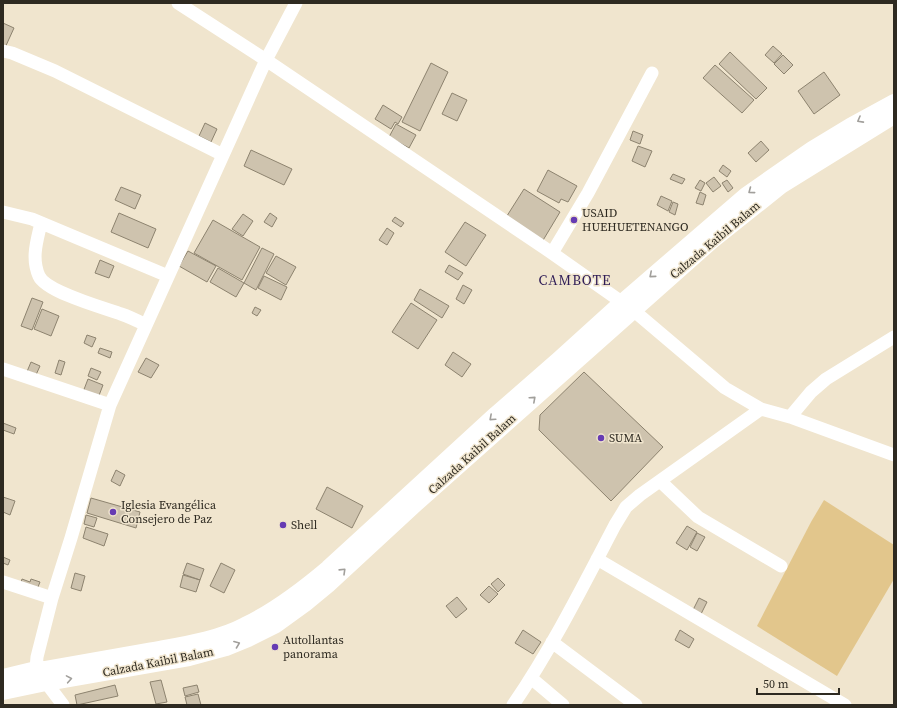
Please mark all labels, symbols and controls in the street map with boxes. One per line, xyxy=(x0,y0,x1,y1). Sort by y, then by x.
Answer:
one-way arrow xyxy=(857,116,864,123)
one-way arrow xyxy=(748,187,755,194)
street label: Calzada Kaibil Balam xyxy=(667,197,764,282)
place label: USAID HUEHUETENANGO xyxy=(582,205,688,235)
marker: USAID HUEHUETENANGO xyxy=(569,215,579,225)
district label: CAMBOTE xyxy=(539,270,611,290)
one-way arrow xyxy=(649,271,657,278)
one-way arrow xyxy=(528,397,536,404)
street label: Calzada Kaibil Balam xyxy=(425,410,519,498)
one-way arrow xyxy=(489,413,497,420)
place label: SUMA xyxy=(609,430,642,446)
marker: SUMA xyxy=(596,433,606,443)
place label: Iglesia Evangélica Consejero de Paz xyxy=(121,497,217,527)
marker: Iglesia Evangélica Consejero de Paz xyxy=(108,507,118,517)
place label: Shell xyxy=(291,517,318,533)
marker: Shell xyxy=(278,520,288,530)
one-way arrow xyxy=(338,568,346,576)
place label: Autollantas panorama xyxy=(283,632,344,662)
one-way arrow xyxy=(233,640,240,648)
marker: Autollantas panorama xyxy=(270,642,280,652)
street label: Calzada Kaibil Balam xyxy=(101,643,215,681)
scale bar xyxy=(757,670,839,696)
one-way arrow xyxy=(66,675,72,684)
text: 50 m xyxy=(763,676,789,692)

